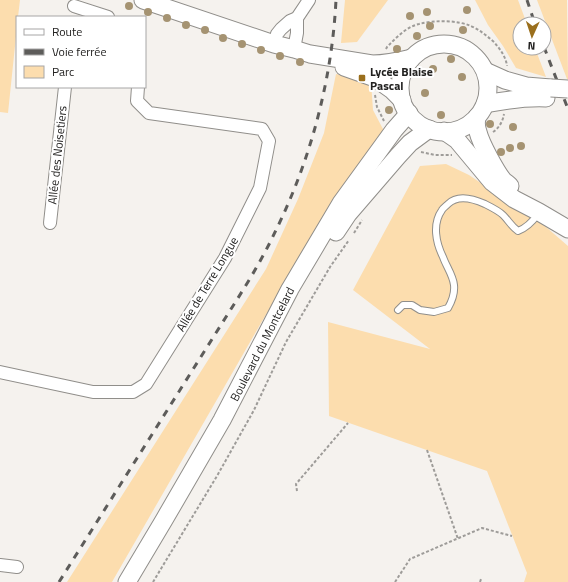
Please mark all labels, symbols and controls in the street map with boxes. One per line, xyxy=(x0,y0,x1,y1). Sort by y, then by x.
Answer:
legend xyxy=(16,16,146,88)
north arrow xyxy=(512,16,552,56)
text: Route xyxy=(52,22,82,41)
text: N xyxy=(527,38,536,54)
text: Voie ferrée xyxy=(52,42,107,61)
text: Parc xyxy=(52,62,74,81)
place label: Lycée Blaise Pascal xyxy=(370,62,433,95)
marker: Lycée Blaise Pascal xyxy=(357,73,367,83)
street label: Allée des Noisetiers xyxy=(42,104,72,205)
street label: Allée de Terre Longue xyxy=(171,233,243,335)
street label: Boulevard du Montcelard xyxy=(225,283,299,405)

